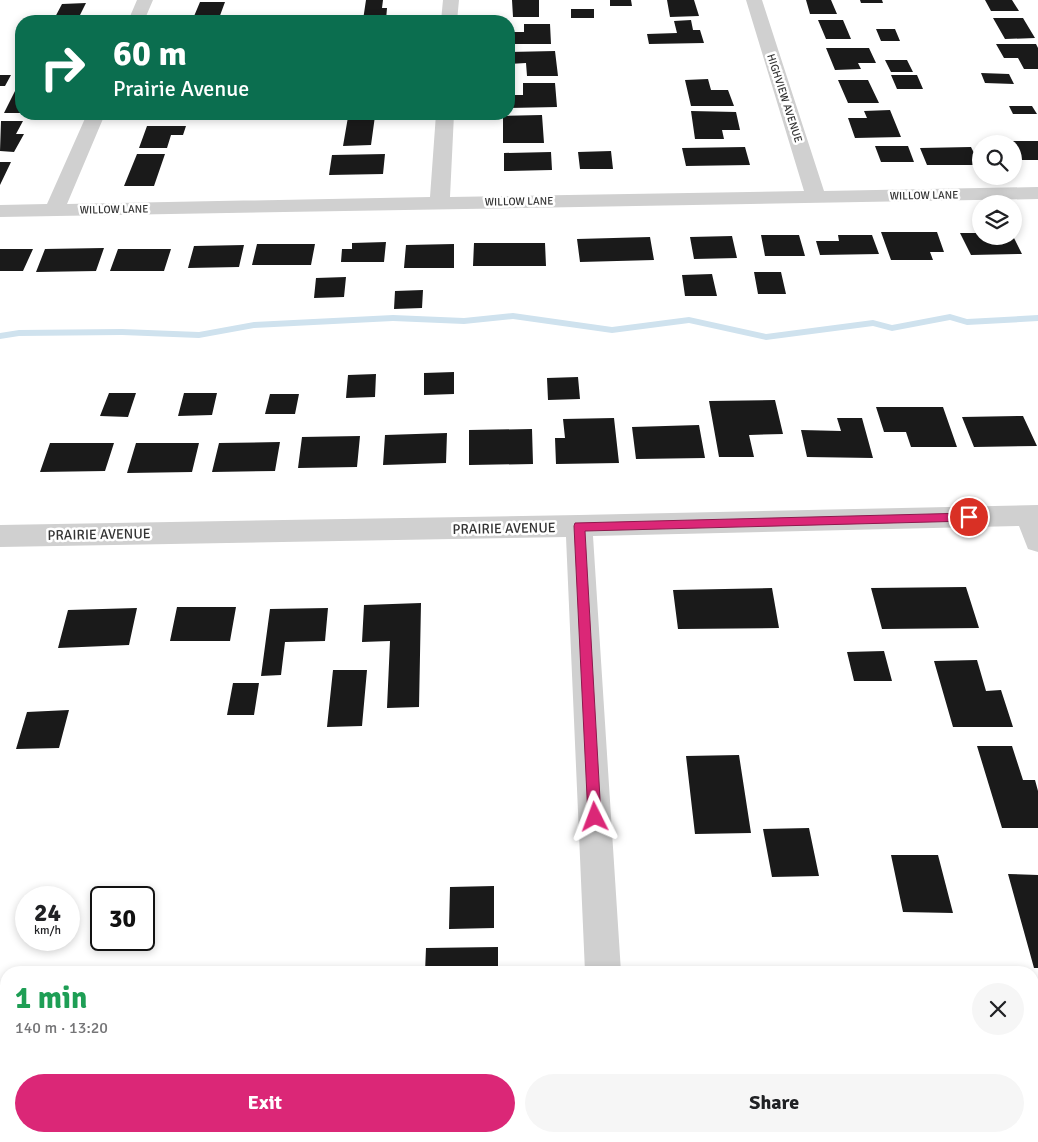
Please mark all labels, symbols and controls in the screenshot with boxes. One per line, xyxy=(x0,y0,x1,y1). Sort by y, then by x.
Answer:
text: 60 m xyxy=(113,32,187,75)
icon: right xyxy=(30,35,95,100)
street label: HIGHVIEW AVENUE xyxy=(764,52,805,144)
text: Prairie Avenue xyxy=(113,75,249,102)
map controls xyxy=(972,135,1022,245)
button: search xyxy=(972,135,1022,185)
street label: WILLOW LANE xyxy=(890,188,958,203)
street label: WILLOW LANE xyxy=(485,194,553,209)
button: layers xyxy=(972,195,1022,245)
street label: WILLOW LANE xyxy=(80,202,148,217)
pin xyxy=(948,496,990,538)
icon: arrive xyxy=(955,503,983,531)
street label: PRAIRIE AVENUE xyxy=(452,519,556,538)
street label: PRAIRIE AVENUE xyxy=(47,525,151,544)
position arrow xyxy=(568,790,620,842)
speed limit sign: 30 xyxy=(90,886,155,951)
text: 24 xyxy=(34,897,61,928)
text: km/h xyxy=(34,923,61,938)
text: 1 min xyxy=(15,980,87,1017)
button: close xyxy=(972,983,1024,1035)
text: 140 m · 13:20 xyxy=(15,1018,108,1038)
button: Exit xyxy=(15,1074,515,1132)
button: Share xyxy=(525,1074,1024,1132)

